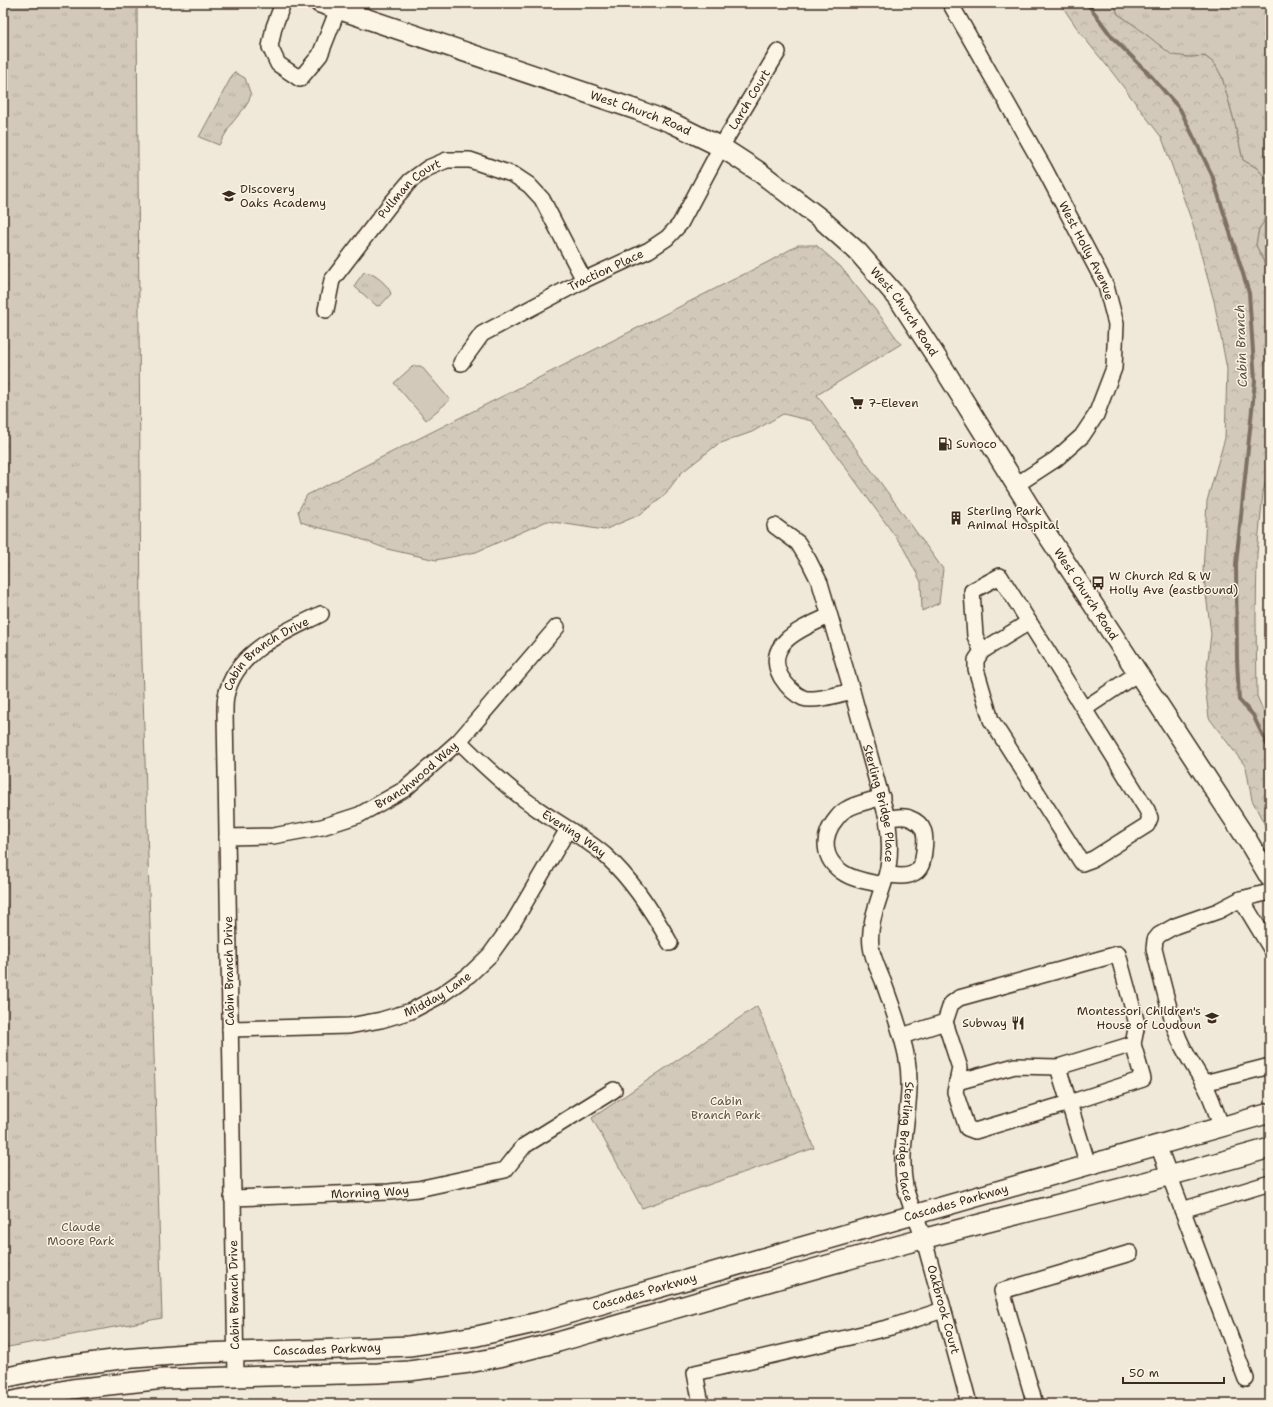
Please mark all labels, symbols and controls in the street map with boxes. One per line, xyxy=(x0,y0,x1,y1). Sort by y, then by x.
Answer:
street label: Larch Court xyxy=(725,66,774,133)
street label: West Church Road xyxy=(588,87,694,139)
street label: Pullman Court xyxy=(374,156,443,222)
place label: Discovery Oaks Academy xyxy=(240,181,326,211)
school or university icon: Discovery Oaks Academy xyxy=(221,188,237,204)
street label: West Holly Avenue xyxy=(1055,198,1117,302)
street label: Traction Place xyxy=(565,246,646,295)
street label: West Church Road xyxy=(867,264,942,360)
water label: Cabin Branch xyxy=(1231,304,1251,388)
supermarket icon: 7-Eleven xyxy=(849,395,865,411)
place label: 7-Eleven xyxy=(868,395,919,411)
fuel station icon: Sunoco xyxy=(937,436,953,452)
place label: Sunoco xyxy=(956,436,997,452)
place label: Sterling Park Animal Hospital xyxy=(967,503,1059,533)
building icon: Sterling Park Animal Hospital xyxy=(948,510,964,526)
street label: West Church Road xyxy=(1050,545,1122,643)
place label: W Church Rd & W Holly Ave (eastbound) xyxy=(1109,568,1238,598)
bus stop icon: W Church Rd & W Holly Ave (eastbound) xyxy=(1090,575,1106,591)
street label: Cabin Branch Drive xyxy=(220,613,312,693)
street label: Branchwood Way xyxy=(372,738,461,812)
street label: Sterling Bridge Place xyxy=(859,743,898,864)
street label: Evening Way xyxy=(539,806,610,861)
street label: Cabin Branch Drive xyxy=(220,916,238,1026)
street label: Midday Lane xyxy=(402,968,474,1021)
place label: Montessori Children's House of Loudoun xyxy=(1077,1003,1201,1033)
school or university icon: Montessori Children's House of Loudoun xyxy=(1204,1010,1220,1026)
place label: Subway xyxy=(962,1015,1007,1031)
restaurant icon: Subway xyxy=(1010,1015,1026,1031)
street label: Sterling Bridge Place xyxy=(895,1081,917,1204)
park label: Cabin Branch Park xyxy=(691,1093,761,1123)
street label: Cascades Parkway xyxy=(902,1180,1010,1225)
street label: Morning Way xyxy=(330,1182,410,1202)
park label: Claude Moore Park xyxy=(47,1219,115,1249)
street label: Cabin Branch Drive xyxy=(225,1240,243,1350)
street label: Oakbrook Court xyxy=(923,1263,963,1356)
street label: Cascades Parkway xyxy=(590,1269,699,1314)
street label: Cascades Parkway xyxy=(273,1339,381,1359)
scale bar xyxy=(1123,1359,1224,1385)
text: 50 m xyxy=(1129,1365,1159,1381)

